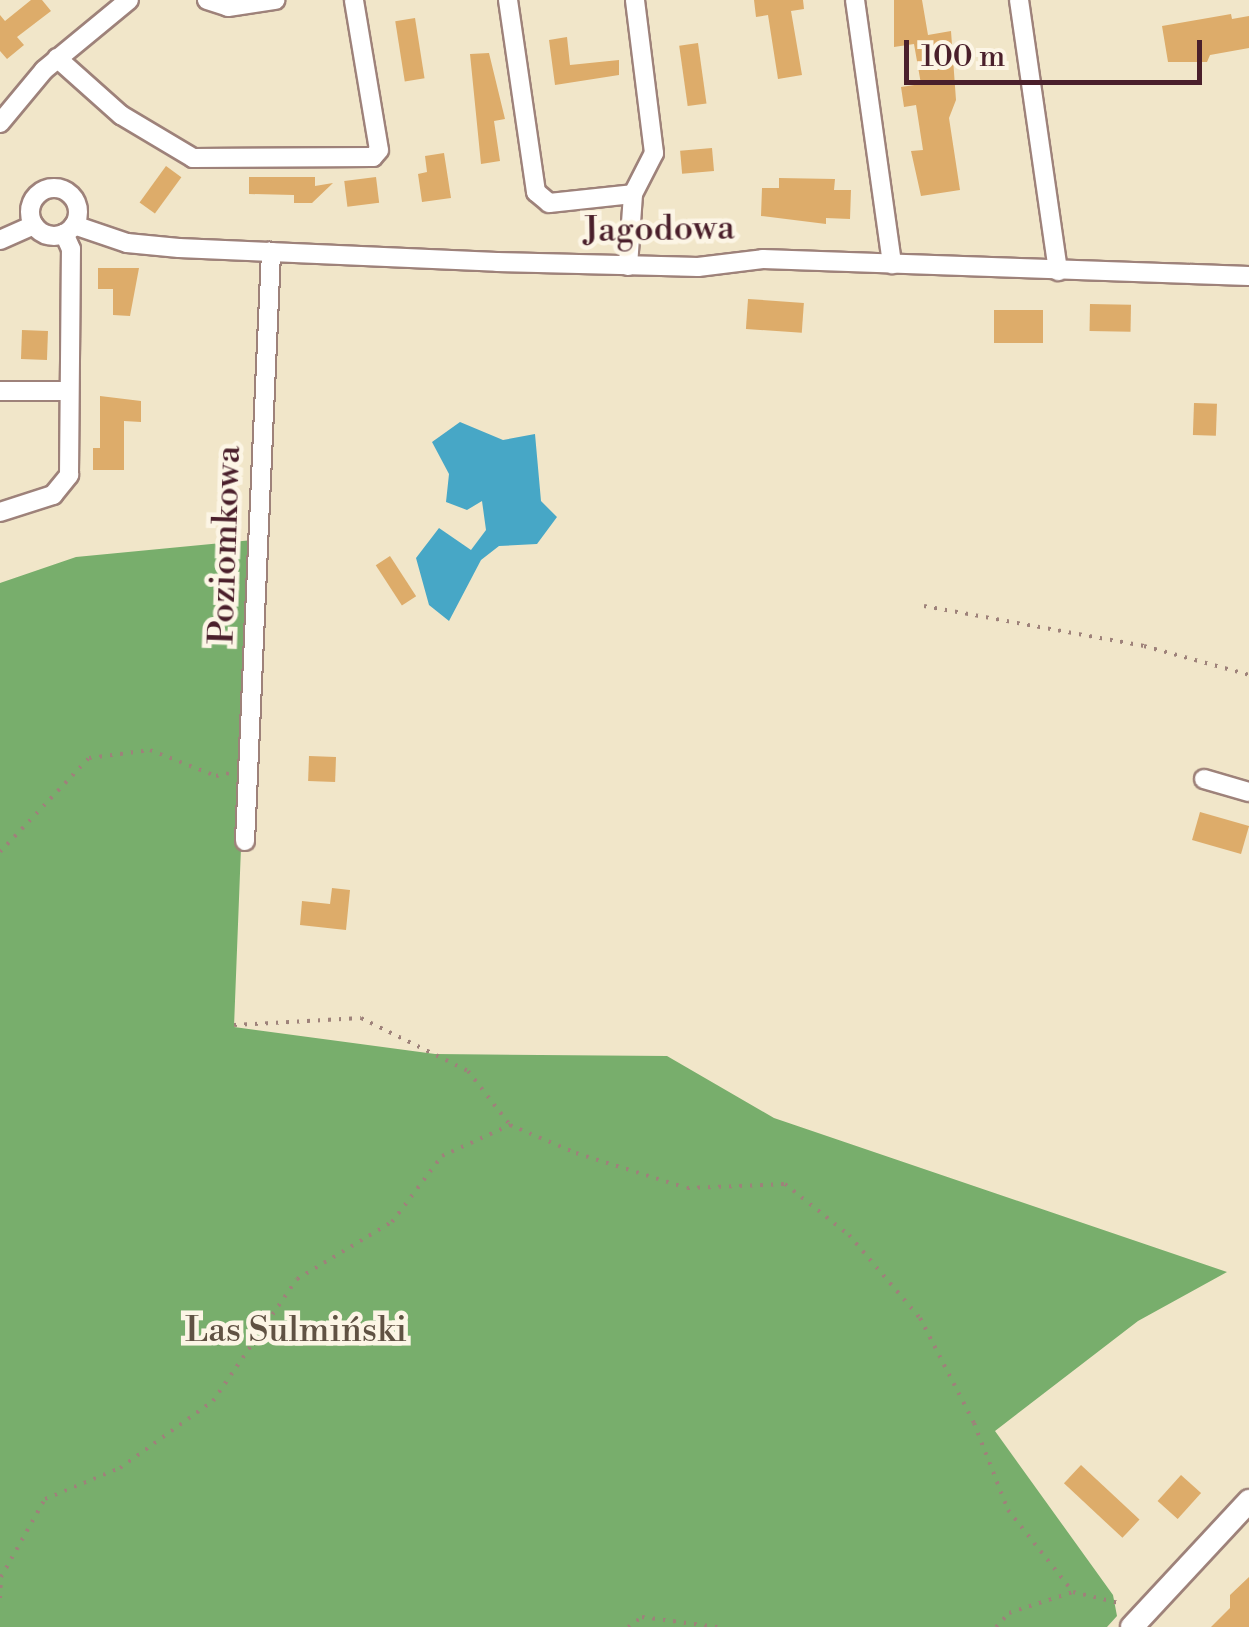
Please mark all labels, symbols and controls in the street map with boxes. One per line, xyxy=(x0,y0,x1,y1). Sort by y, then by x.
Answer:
scale bar xyxy=(909,20,1206,82)
text: 100 m xyxy=(921,38,1005,76)
street label: Jagodowa xyxy=(583,208,735,252)
street label: Poziomkowa xyxy=(202,445,250,645)
park label: Las Sulmiński xyxy=(185,1310,407,1352)

